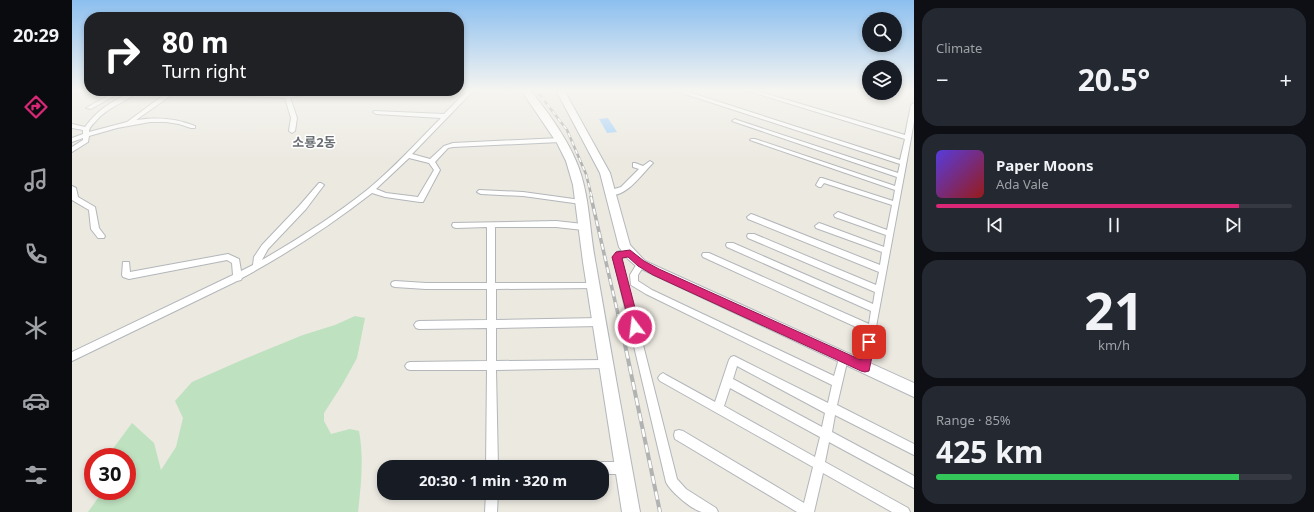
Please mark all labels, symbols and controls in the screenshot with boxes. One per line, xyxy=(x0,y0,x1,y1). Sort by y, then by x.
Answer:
map controls xyxy=(862,12,902,100)
button: search xyxy=(862,12,902,52)
text: 20:29 xyxy=(13,23,59,47)
text: 80 m xyxy=(162,23,229,61)
icon: right xyxy=(96,28,148,80)
text: Climate xyxy=(936,39,982,57)
text: Turn right xyxy=(162,59,246,83)
text: 20.5° xyxy=(1078,59,1150,100)
button: layers xyxy=(862,60,902,100)
text: − xyxy=(936,64,949,94)
text: + xyxy=(1279,64,1292,94)
icon: directions xyxy=(22,93,50,121)
district label: 소룡2동 xyxy=(292,133,336,151)
text: Paper Moons xyxy=(996,155,1094,175)
icon: music xyxy=(22,166,50,194)
text: Ada Vale xyxy=(996,175,1049,193)
icon: previous xyxy=(984,214,1006,236)
icon: pause xyxy=(1103,214,1125,236)
icon: next xyxy=(1222,214,1244,236)
icon: phone xyxy=(22,240,50,268)
text: 21 xyxy=(1084,274,1144,345)
position arrow xyxy=(614,306,656,348)
icon: climate xyxy=(22,314,50,342)
pin xyxy=(852,325,886,359)
icon: arrive xyxy=(858,331,880,353)
text: km/h xyxy=(1098,336,1130,354)
icon: car xyxy=(22,387,50,415)
text: Range · 85% xyxy=(936,411,1011,429)
text: 425 km xyxy=(936,431,1043,472)
speed limit sign: 30 xyxy=(84,448,136,500)
icon: filters xyxy=(22,461,50,489)
text: 20:30 · 1 min · 320 m xyxy=(419,470,567,490)

